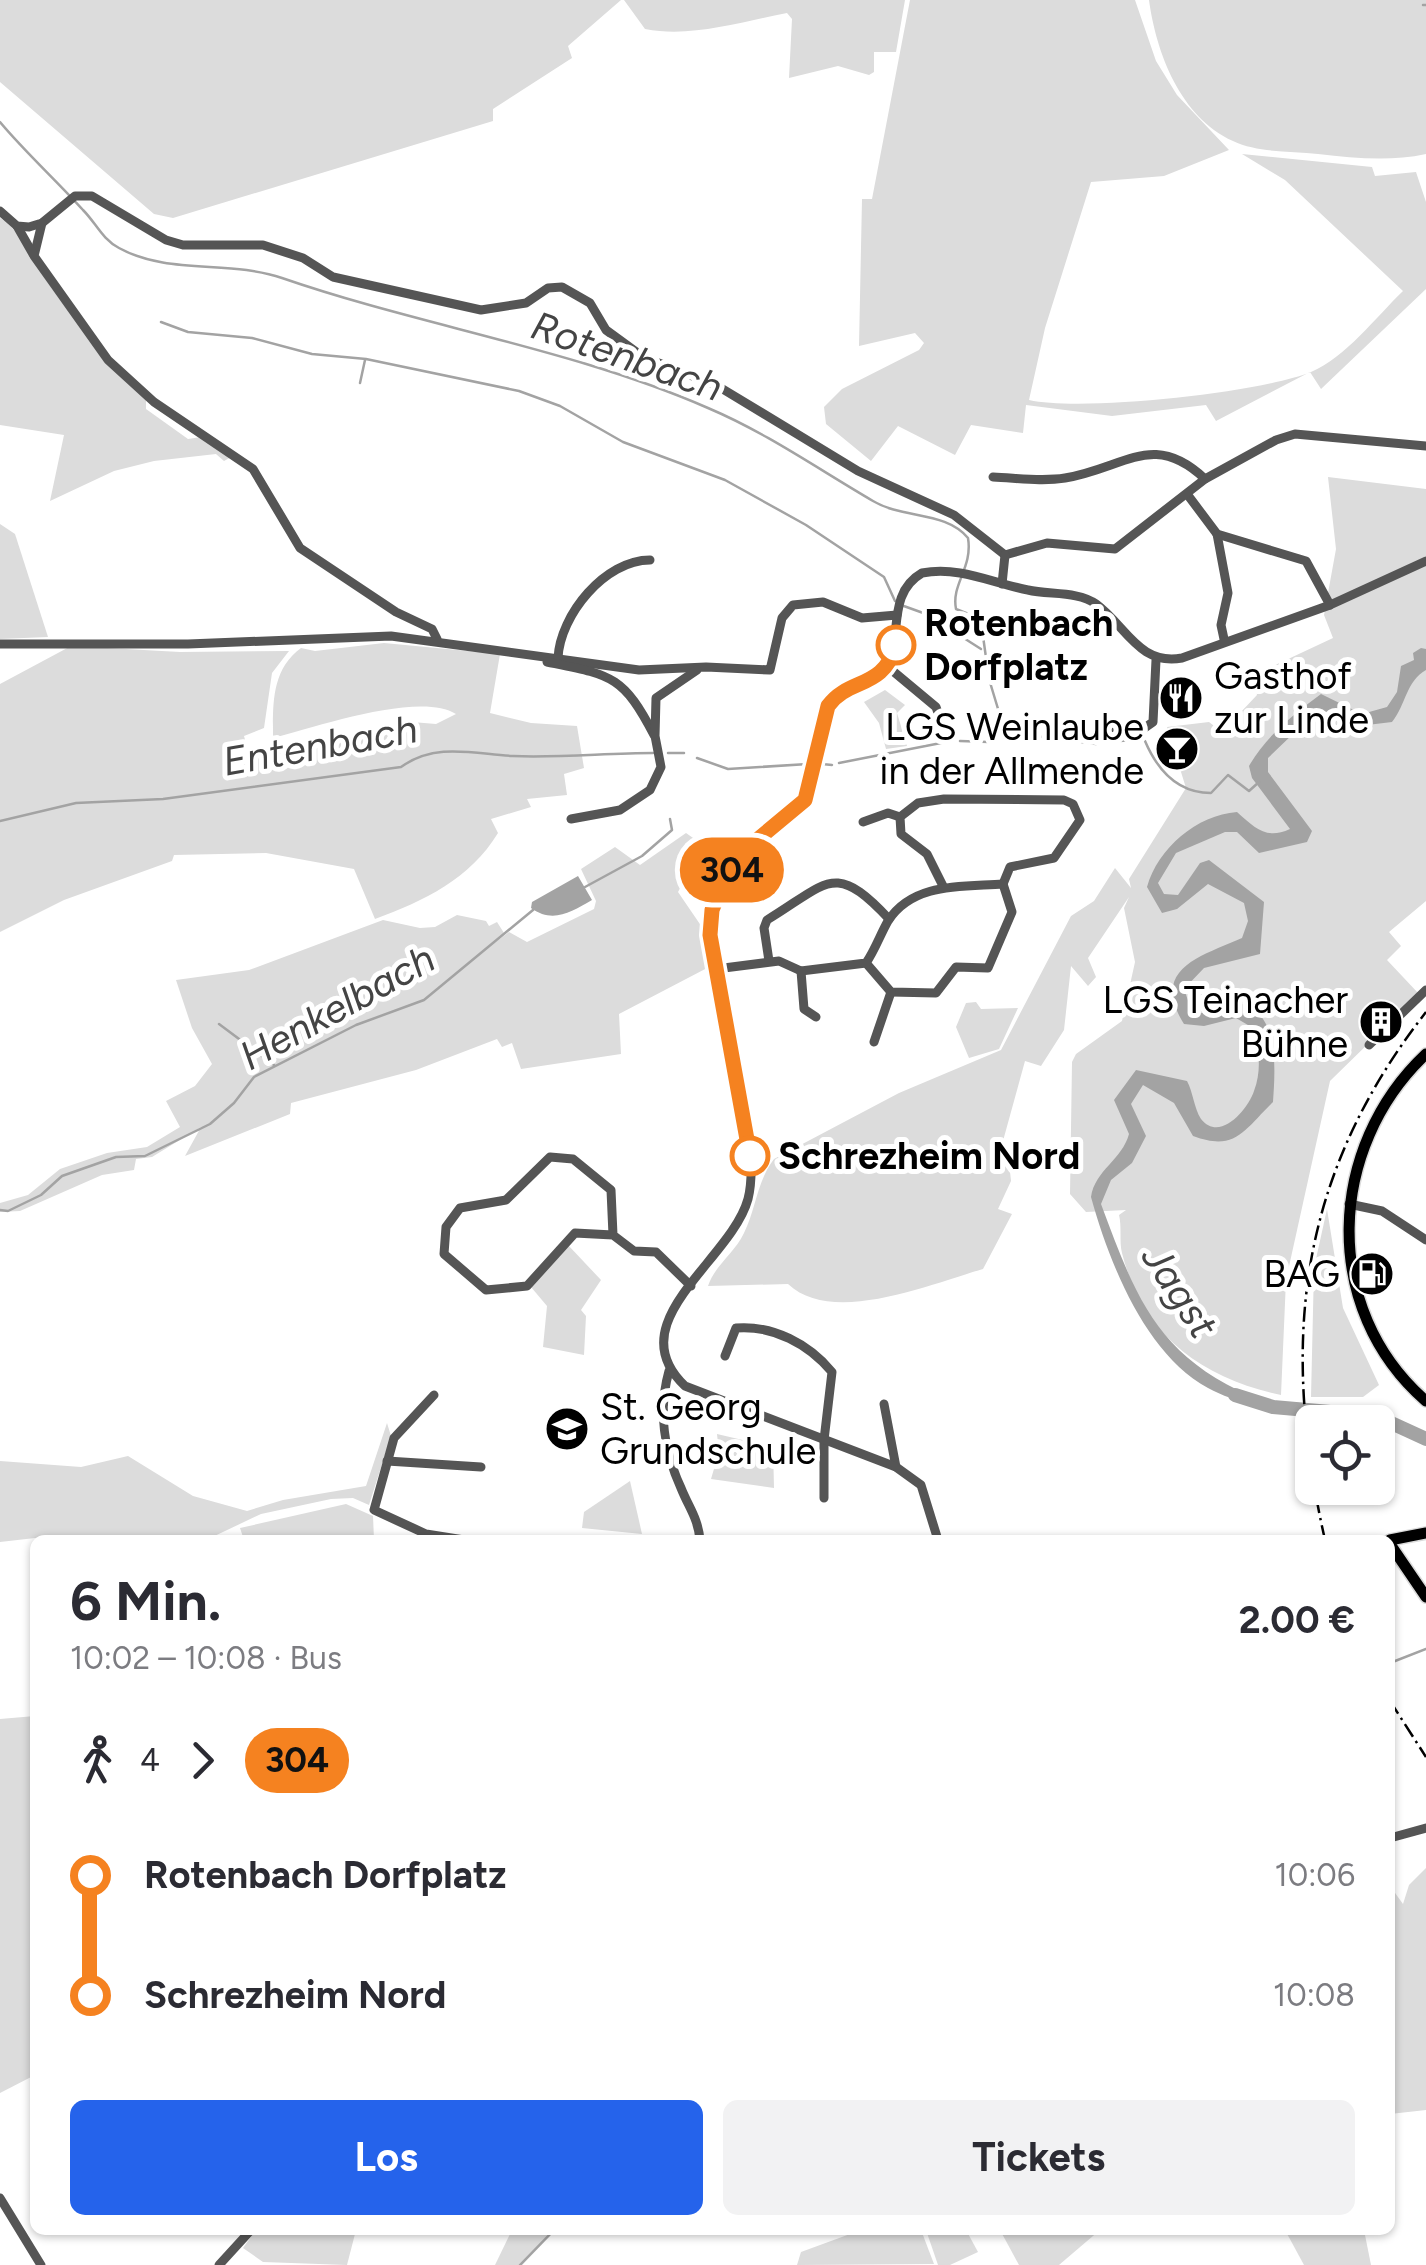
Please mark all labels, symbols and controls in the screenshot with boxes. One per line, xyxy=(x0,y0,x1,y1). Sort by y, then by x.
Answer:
water label: Rotenbach xyxy=(525,301,729,411)
place label: Rotenbach Dorfplatz xyxy=(924,600,1113,690)
marker: Rotenbach Dorfplatz xyxy=(877,626,915,664)
place label: Gasthof zur Linde xyxy=(1214,653,1369,743)
restaurant icon: Gasthof zur Linde xyxy=(1158,675,1204,721)
water label: Entenbach xyxy=(219,704,421,786)
place label: LGS Weinlaube in der Allmende xyxy=(880,704,1144,794)
bar icon: LGS Weinlaube in der Allmende xyxy=(1154,726,1200,772)
line badge: 304 xyxy=(674,838,790,902)
text: 304 xyxy=(700,849,764,891)
water label: Henkelbach xyxy=(231,934,443,1080)
place label: LGS Teinacher Bühne xyxy=(1103,977,1348,1067)
building icon: LGS Teinacher Bühne xyxy=(1358,999,1404,1045)
place label: Schrezheim Nord xyxy=(778,1133,1080,1179)
marker: Schrezheim Nord xyxy=(731,1137,769,1175)
water label: Jagst xyxy=(1132,1234,1228,1347)
place label: BAG xyxy=(1263,1251,1340,1297)
fuel station icon: BAG xyxy=(1349,1251,1395,1297)
place label: St. Georg Grundschule xyxy=(600,1384,816,1474)
map controls xyxy=(1295,1405,1395,1505)
button: locate xyxy=(1295,1405,1395,1505)
school or university icon: St. Georg Grundschule xyxy=(544,1406,590,1452)
text: 6 Min. xyxy=(70,1568,221,1634)
text: 2.00 € xyxy=(1239,1597,1355,1643)
text: 10:02 – 10:08 · Bus xyxy=(70,1639,342,1677)
icon: walk xyxy=(70,1733,125,1788)
icon: forward xyxy=(175,1733,230,1788)
text: 304 xyxy=(265,1739,329,1781)
text: 4 xyxy=(140,1741,160,1779)
text: Rotenbach Dorfplatz xyxy=(144,1852,506,1898)
text: 10:06 xyxy=(1275,1856,1355,1894)
text: Schrezheim Nord xyxy=(144,1972,446,2018)
text: 10:08 xyxy=(1273,1976,1355,2014)
button: Los xyxy=(70,2100,703,2215)
button: Tickets xyxy=(723,2100,1355,2215)

